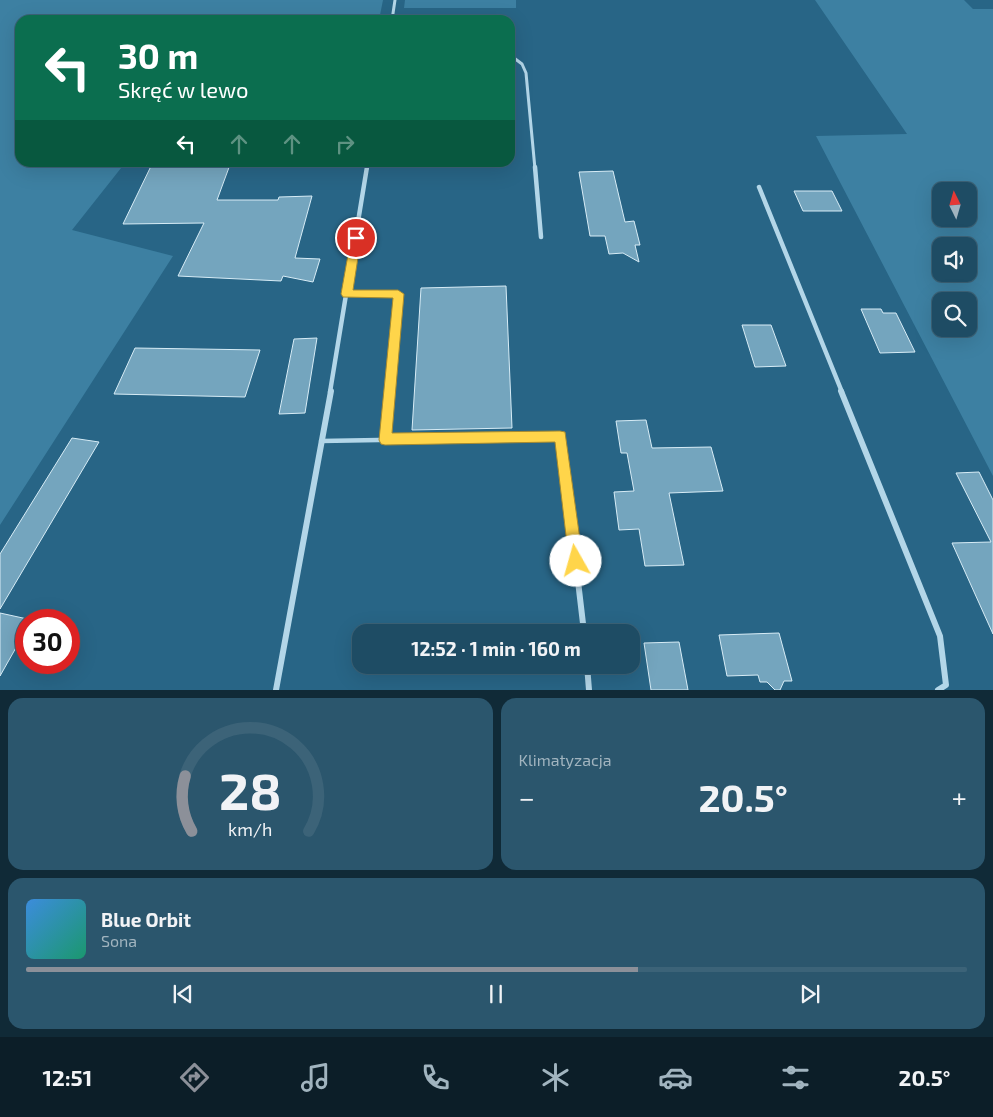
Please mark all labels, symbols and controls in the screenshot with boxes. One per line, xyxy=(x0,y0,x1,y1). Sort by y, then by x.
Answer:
text: 30 m xyxy=(118,34,198,76)
icon: left xyxy=(35,35,100,100)
text: Skręć w lewo xyxy=(118,76,249,102)
icon: left xyxy=(172,130,200,158)
icon: ahead xyxy=(225,130,253,158)
icon: ahead xyxy=(278,130,306,158)
icon: right xyxy=(331,130,359,158)
north arrow xyxy=(932,182,978,228)
map controls xyxy=(932,182,977,337)
pin xyxy=(335,217,377,259)
icon: arrive xyxy=(342,224,370,252)
button: sound xyxy=(932,237,977,282)
button: search xyxy=(932,292,977,337)
position arrow xyxy=(549,534,601,586)
speed limit sign: 30 xyxy=(15,609,80,674)
text: 12:52 · 1 min · 160 m xyxy=(411,637,581,660)
text: Klimatyzacja xyxy=(519,750,612,769)
text: 28 xyxy=(219,758,282,820)
text: 20.5° xyxy=(699,774,788,820)
text: − xyxy=(519,780,535,814)
text: + xyxy=(952,780,967,814)
text: km/h xyxy=(228,818,272,840)
text: Blue Orbit xyxy=(101,908,191,931)
text: Sona xyxy=(101,931,137,950)
icon: previous xyxy=(169,980,197,1008)
icon: pause xyxy=(482,980,510,1008)
icon: next xyxy=(796,980,824,1008)
icon: directions xyxy=(177,1060,212,1095)
icon: music xyxy=(298,1060,333,1095)
icon: phone xyxy=(418,1060,453,1095)
icon: climate xyxy=(538,1060,573,1095)
icon: car xyxy=(658,1060,693,1095)
icon: filters xyxy=(778,1060,813,1095)
text: 12:51 xyxy=(43,1064,92,1090)
text: 20.5° xyxy=(899,1064,950,1090)

